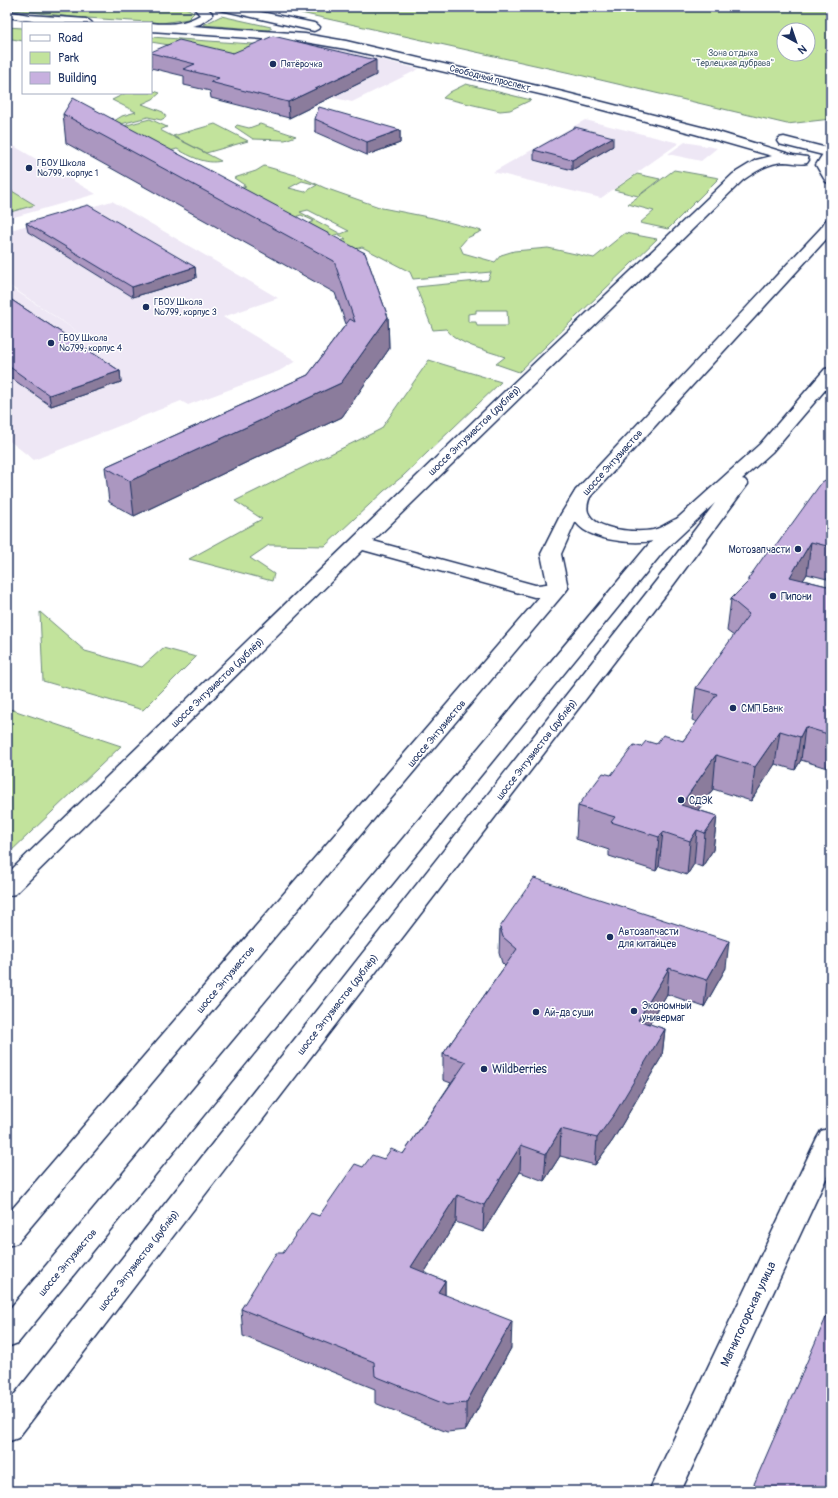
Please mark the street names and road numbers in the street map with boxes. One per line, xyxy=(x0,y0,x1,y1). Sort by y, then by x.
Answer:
street label: Свободный проспект xyxy=(448,63,532,94)
street label: шоссе Энтузиастов (дублёр) xyxy=(426,383,524,478)
street label: шоссе Энтузиастов xyxy=(580,427,645,498)
street label: шоссе Энтузиастов (дублёр) xyxy=(169,635,267,730)
street label: шоссе Энтузиастов (дублёр) xyxy=(494,697,580,802)
street label: шоссе Энтузиастов xyxy=(405,698,468,770)
street label: шоссе Энтузиастов xyxy=(194,944,257,1016)
street label: шоссе Энтузиастов (дублёр) xyxy=(295,952,381,1057)
street label: шоссе Энтузиастов (дублёр) xyxy=(96,1208,182,1313)
street label: шоссе Энтузиастов xyxy=(36,1227,99,1299)
street label: Магнитогорская улица xyxy=(718,1259,780,1369)

